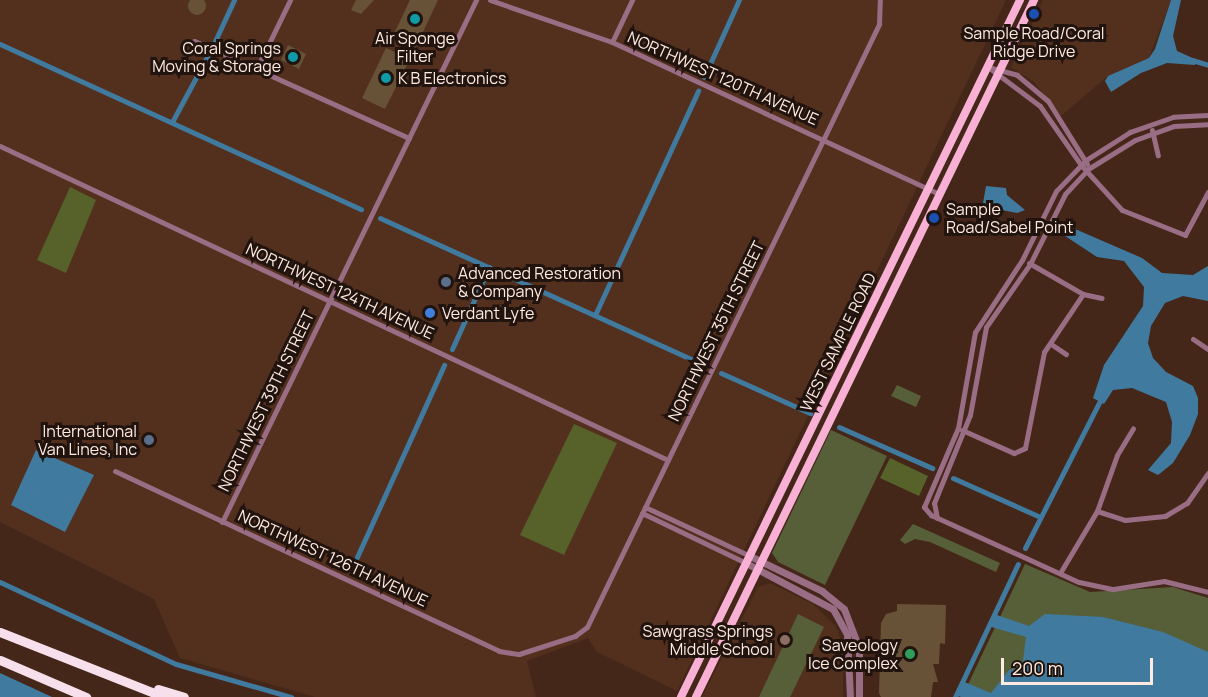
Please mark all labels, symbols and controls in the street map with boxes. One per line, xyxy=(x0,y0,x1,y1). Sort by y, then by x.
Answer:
marker: Sample Road/Coral Ridge Drive xyxy=(1027,7,1041,21)
marker: Air Sponge Filter xyxy=(408,12,422,26)
place label: Sample Road/Coral Ridge Drive xyxy=(963,23,1105,61)
street label: NORTHWEST 120TH AVENUE xyxy=(624,27,822,129)
place label: Air Sponge Filter xyxy=(375,28,455,66)
place label: Coral Springs Moving & Storage xyxy=(152,38,281,76)
marker: Coral Springs Moving & Storage xyxy=(286,50,300,64)
place label: K B Electronics xyxy=(398,68,507,88)
marker: K B Electronics xyxy=(379,71,393,85)
place label: Sample Road/Sabel Point xyxy=(946,199,1073,237)
marker: Sample Road/Sabel Point xyxy=(927,211,941,225)
street label: NORTHWEST 35TH STREET xyxy=(664,238,768,424)
street label: NORTHWEST 124TH AVENUE xyxy=(243,239,437,343)
place label: Advanced Restoration & Company xyxy=(458,263,621,301)
street label: WEST SAMPLE ROAD xyxy=(796,269,880,415)
marker: Advanced Restoration & Company xyxy=(439,275,453,289)
place label: Verdant Lyfe xyxy=(442,303,534,323)
marker: Verdant Lyfe xyxy=(423,306,437,320)
street label: NORTHWEST 39TH STREET xyxy=(214,307,318,495)
place label: International Van Lines, Inc xyxy=(38,421,137,459)
marker: International Van Lines, Inc xyxy=(142,433,156,447)
street label: NORTHWEST 126TH AVENUE xyxy=(235,505,431,611)
place label: Sawgrass Springs Middle School xyxy=(643,621,773,659)
marker: Sawgrass Springs Middle School xyxy=(778,633,792,647)
place label: Saveology Ice Complex xyxy=(808,635,898,673)
scale bar xyxy=(1004,646,1156,684)
marker: Saveology Ice Complex xyxy=(903,647,917,661)
text: 200 m xyxy=(1012,656,1063,680)

